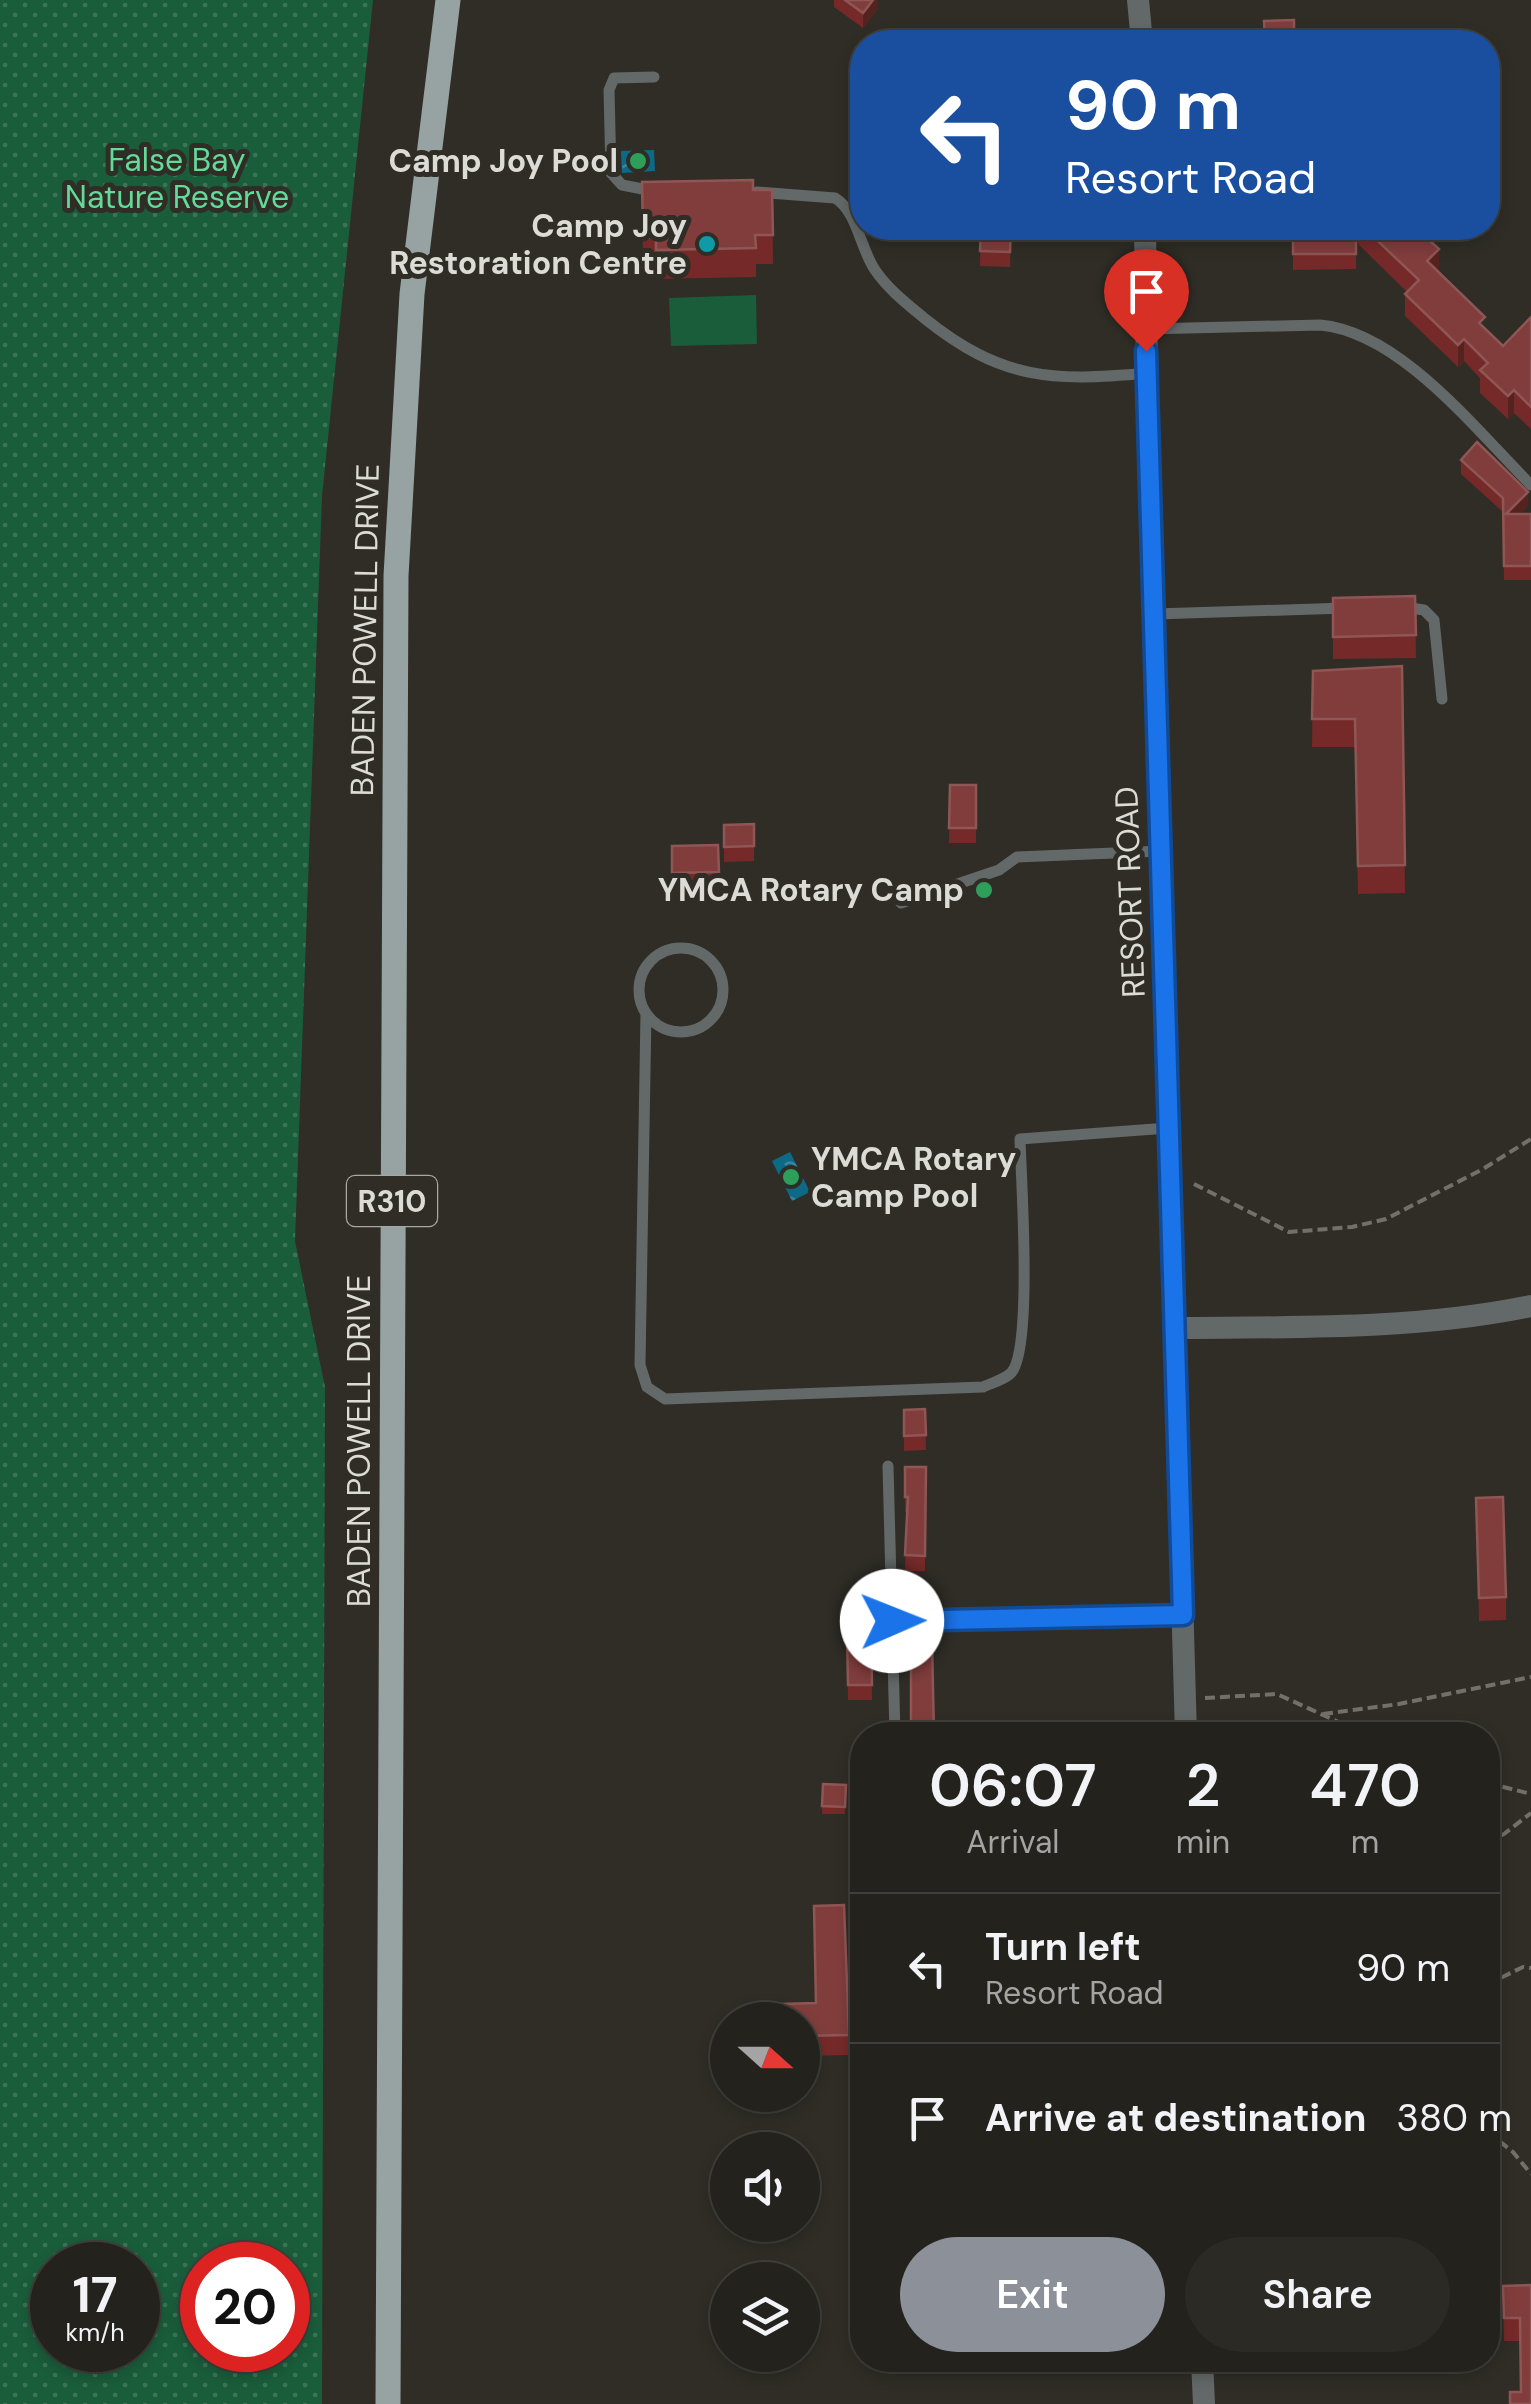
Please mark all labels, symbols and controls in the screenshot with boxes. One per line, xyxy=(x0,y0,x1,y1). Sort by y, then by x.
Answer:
text: 90 m xyxy=(1065,60,1241,151)
icon: left xyxy=(900,70,1030,200)
park label: False Bay Nature Reserve xyxy=(65,139,289,218)
place label: Camp Joy Pool xyxy=(388,140,618,182)
text: Resort Road xyxy=(1065,148,1316,207)
marker: Camp Joy Pool xyxy=(627,150,649,172)
place label: Camp Joy Restoration Centre xyxy=(389,205,687,284)
marker: Camp Joy Restoration Centre xyxy=(696,233,718,255)
pin xyxy=(1104,249,1189,352)
icon: arrive xyxy=(1119,264,1174,319)
street label: BADEN POWELL DRIVE xyxy=(341,463,389,797)
street label: RESORT ROAD xyxy=(1105,786,1155,998)
place label: YMCA Rotary Camp xyxy=(658,869,964,911)
marker: YMCA Rotary Camp xyxy=(973,879,995,901)
place label: YMCA Rotary Camp Pool xyxy=(811,1138,1016,1217)
marker: YMCA Rotary Camp Pool xyxy=(780,1166,802,1188)
road number: R310 xyxy=(347,1176,437,1226)
street label: BADEN POWELL DRIVE xyxy=(338,1275,380,1607)
position arrow xyxy=(840,1569,944,1673)
text: 06:07 xyxy=(929,1746,1097,1825)
text: 2 xyxy=(1186,1746,1220,1825)
text: 470 xyxy=(1309,1746,1421,1825)
text: Arrival xyxy=(966,1821,1059,1863)
text: min xyxy=(1176,1821,1230,1863)
text: m xyxy=(1351,1821,1379,1863)
text: Turn left xyxy=(985,1922,1141,1972)
icon: left xyxy=(900,1941,955,1996)
text: 90 m xyxy=(1356,1943,1450,1993)
text: Resort Road xyxy=(985,1972,1164,2014)
north arrow xyxy=(710,2002,820,2112)
map controls xyxy=(710,2002,820,2372)
icon: arrive xyxy=(900,2091,955,2146)
text: Arrive at destination xyxy=(985,2093,1367,2143)
text: 380 m xyxy=(1397,2093,1512,2143)
button: sound xyxy=(710,2132,820,2242)
button: Exit xyxy=(900,2237,1165,2352)
button: Share xyxy=(1185,2237,1450,2352)
speed limit sign: 20 xyxy=(180,2242,310,2372)
text: 17 xyxy=(72,2262,118,2328)
button: layers xyxy=(710,2262,820,2372)
text: km/h xyxy=(65,2316,125,2349)

